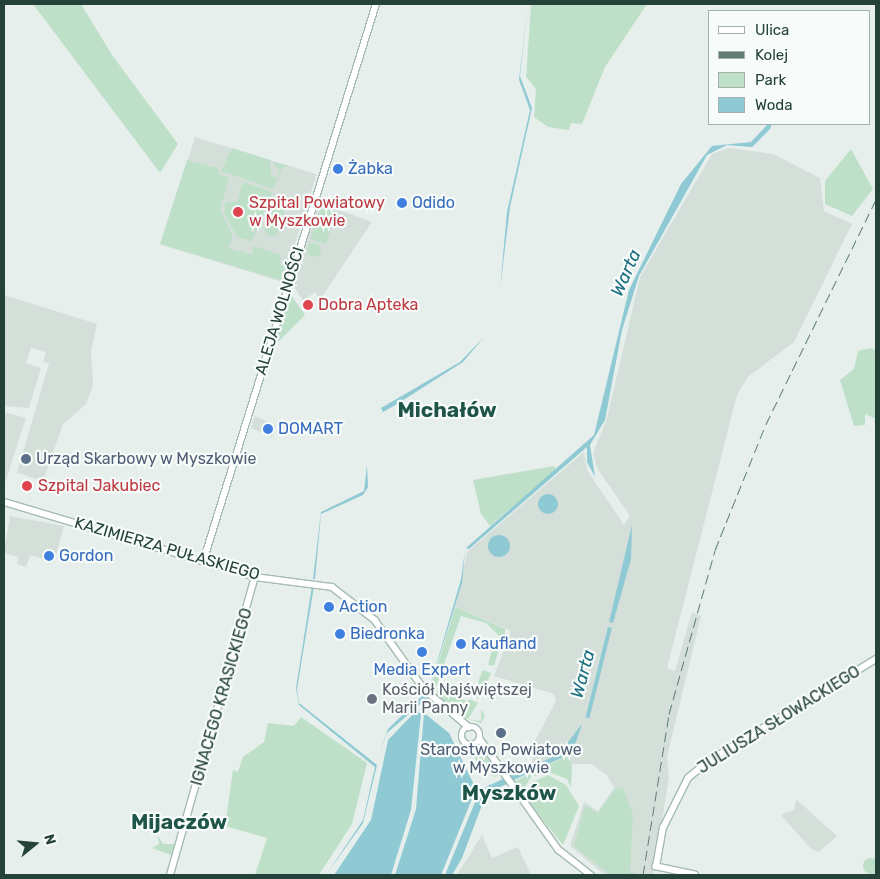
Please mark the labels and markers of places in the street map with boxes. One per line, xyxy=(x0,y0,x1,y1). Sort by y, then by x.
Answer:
place label: Żabka xyxy=(348,159,393,179)
marker: Żabka xyxy=(332,163,344,175)
place label: Szpital Powiatowy w Myszkowie xyxy=(249,193,385,231)
place label: Odido xyxy=(412,193,455,213)
marker: Odido xyxy=(396,197,408,209)
marker: Szpital Powiatowy w Myszkowie xyxy=(231,205,245,219)
place label: Dobra Apteka xyxy=(318,295,419,315)
marker: Dobra Apteka xyxy=(302,299,314,311)
place label: DOMART xyxy=(278,419,343,439)
marker: DOMART xyxy=(262,423,274,435)
place label: Urząd Skarbowy w Myszkowie xyxy=(36,449,258,469)
marker: Urząd Skarbowy w Myszkowie xyxy=(20,453,32,465)
place label: Szpital Jakubiec xyxy=(38,476,160,496)
marker: Szpital Jakubiec xyxy=(20,479,34,493)
place label: Gordon xyxy=(59,546,113,566)
marker: Gordon xyxy=(43,550,55,562)
place label: Action xyxy=(339,597,387,617)
marker: Action xyxy=(323,601,335,613)
place label: Biedronka xyxy=(350,624,425,644)
marker: Biedronka xyxy=(334,628,346,640)
place label: Kaufland xyxy=(471,634,537,654)
marker: Kaufland xyxy=(455,638,467,650)
marker: Media Expert xyxy=(416,646,428,658)
place label: Media Expert xyxy=(374,660,470,680)
place label: Kościół Najświętszej Marii Panny xyxy=(382,680,532,718)
marker: Kościół Najświętszej Marii Panny xyxy=(366,693,378,705)
marker: Starostwo Powiatowe w Myszkowie xyxy=(495,727,507,739)
place label: Starostwo Powiatowe w Myszkowie xyxy=(420,740,582,778)

